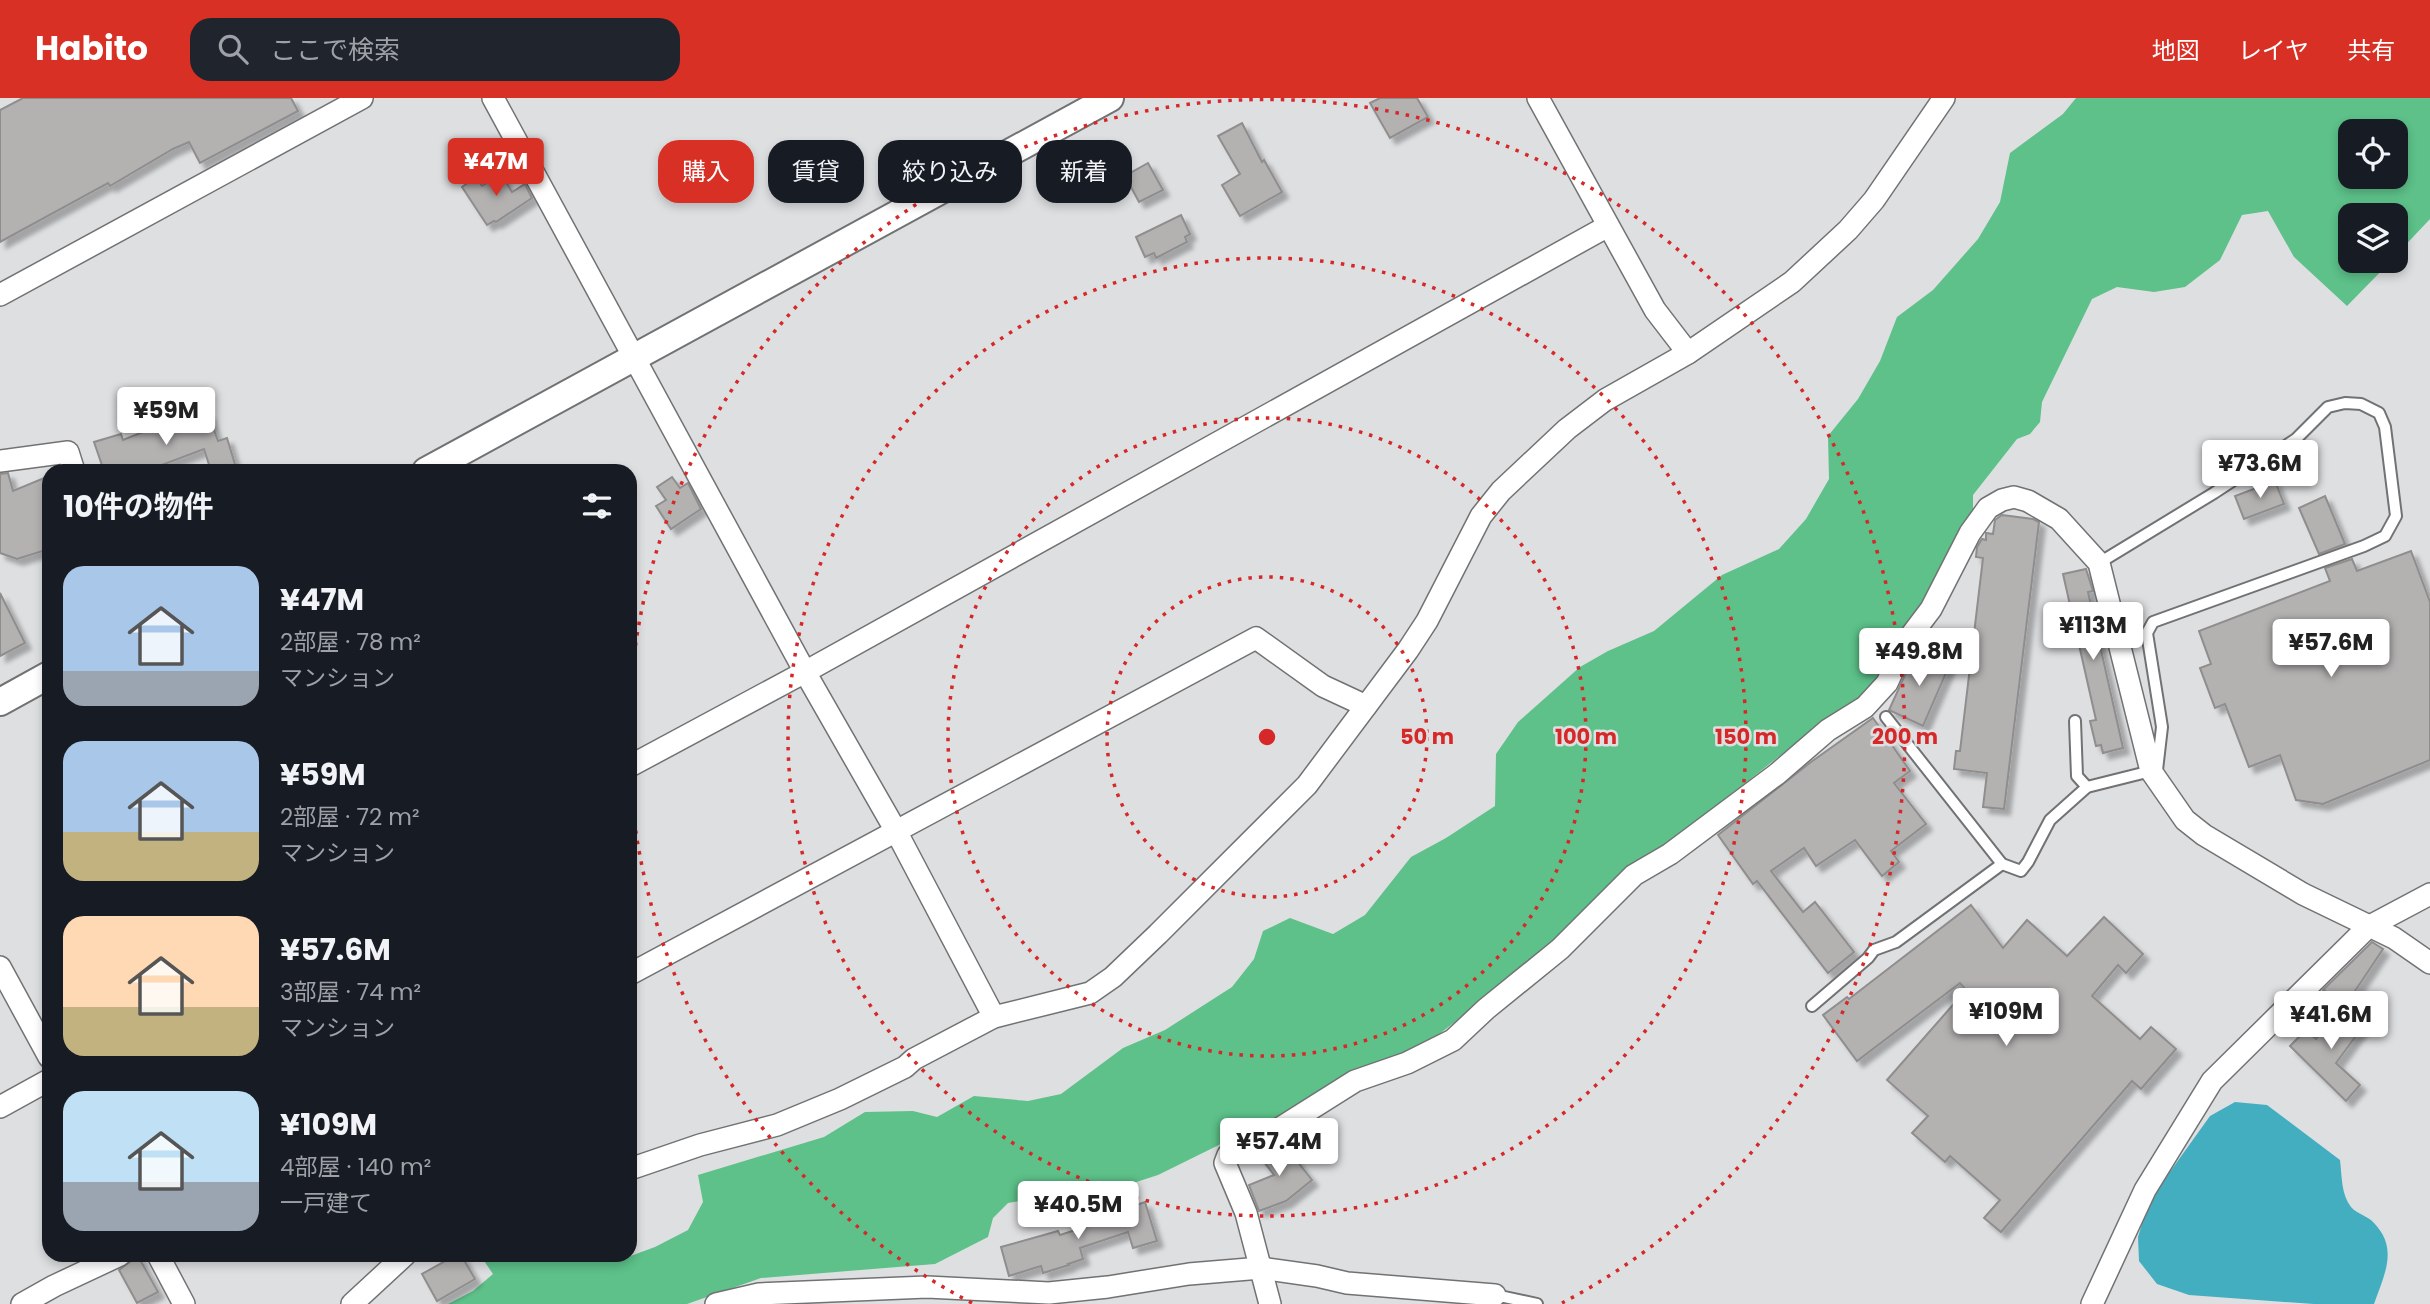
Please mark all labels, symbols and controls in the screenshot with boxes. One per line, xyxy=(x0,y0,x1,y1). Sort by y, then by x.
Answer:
search box xyxy=(190,18,680,81)
text: Habito xyxy=(35,25,148,72)
icon: search xyxy=(214,30,252,68)
text: ここで検索 xyxy=(270,32,400,68)
text: 地図 xyxy=(2152,34,2200,67)
text: レイヤ xyxy=(2238,34,2309,67)
text: 共有 xyxy=(2347,34,2395,67)
map controls xyxy=(2338,119,2408,273)
button: locate xyxy=(2338,119,2408,189)
pin: ¥47M xyxy=(455,139,537,198)
chip: 購入 xyxy=(658,140,754,203)
chip: 賃貸 xyxy=(768,140,864,203)
chip: 絞り込み xyxy=(878,140,1022,203)
chip: 新着 xyxy=(1036,140,1132,203)
text: ¥47M xyxy=(464,145,528,177)
button: layers xyxy=(2338,203,2408,273)
pin: ¥59M xyxy=(125,388,207,447)
text: ¥59M xyxy=(133,394,199,426)
pin: ¥73.6M xyxy=(2203,440,2317,500)
text: ¥73.6M xyxy=(2218,447,2302,479)
text: 10件の物件 xyxy=(63,485,214,528)
icon: filters xyxy=(578,487,616,525)
text: ¥47M xyxy=(280,578,364,621)
icon: home xyxy=(119,594,203,678)
pin: ¥113M xyxy=(2044,602,2142,662)
text: ¥113M xyxy=(2059,609,2127,641)
pin: ¥57.6M xyxy=(2274,620,2388,679)
text: 2部屋 · 78 m² xyxy=(280,626,421,658)
text: ¥57.6M xyxy=(2289,626,2373,658)
pin: ¥49.8M xyxy=(1862,628,1976,688)
text: ¥49.8M xyxy=(1875,635,1963,667)
text: マンション xyxy=(280,662,395,694)
text: 50 m xyxy=(1400,722,1454,751)
text: 100 m xyxy=(1555,722,1617,751)
text: 150 m xyxy=(1715,722,1777,751)
text: 200 m xyxy=(1872,722,1938,751)
centre of rings xyxy=(1255,725,1279,749)
text: ¥59M xyxy=(280,753,366,796)
icon: home xyxy=(119,769,203,853)
text: 2部屋 · 72 m² xyxy=(280,801,420,833)
text: マンション xyxy=(280,837,395,869)
text: ¥57.6M xyxy=(280,928,391,971)
icon: home xyxy=(119,944,203,1028)
text: 3部屋 · 74 m² xyxy=(280,976,421,1008)
pin: ¥109M xyxy=(1957,988,2055,1048)
pin: ¥41.6M xyxy=(2274,992,2388,1051)
text: ¥109M xyxy=(1969,995,2043,1027)
text: ¥41.6M xyxy=(2290,998,2372,1030)
text: マンション xyxy=(280,1012,395,1044)
text: ¥109M xyxy=(280,1103,377,1146)
pin: ¥57.4M xyxy=(1222,1118,1336,1178)
icon: home xyxy=(119,1119,203,1203)
text: ¥57.4M xyxy=(1236,1125,1322,1157)
text: 4部屋 · 140 m² xyxy=(280,1151,431,1183)
pin: ¥40.5M xyxy=(1021,1182,1135,1241)
text: 一戸建て xyxy=(280,1187,372,1219)
text: ¥40.5M xyxy=(1034,1188,1122,1220)

